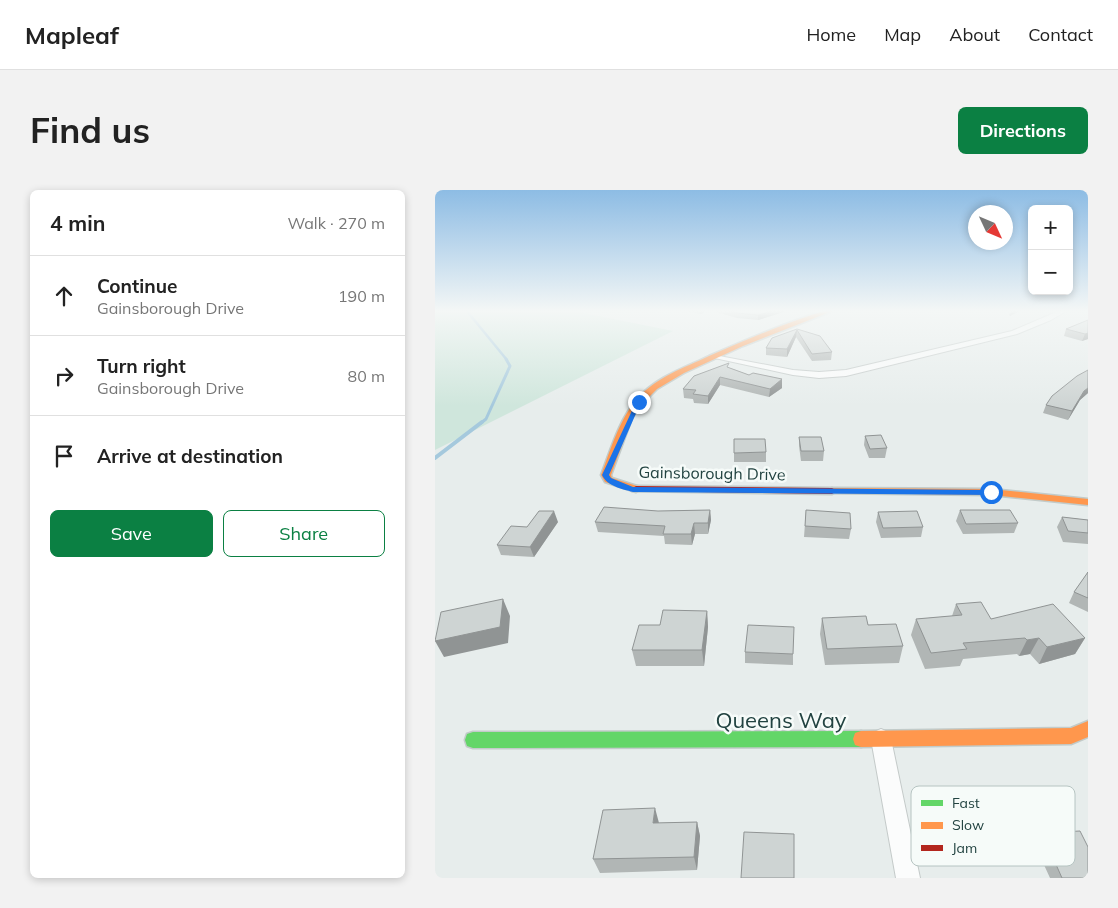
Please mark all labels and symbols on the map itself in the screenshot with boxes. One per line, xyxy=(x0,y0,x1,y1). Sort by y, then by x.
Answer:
north arrow xyxy=(968,205,1013,250)
route end xyxy=(628,391,651,414)
street label: Gainsborough Drive xyxy=(638,462,786,484)
route start xyxy=(980,481,1003,504)
street label: Queens Way xyxy=(715,706,847,734)
legend xyxy=(911,786,1075,866)
text: Fast xyxy=(952,794,980,812)
text: Slow xyxy=(952,816,984,834)
text: Jam xyxy=(952,839,977,857)

